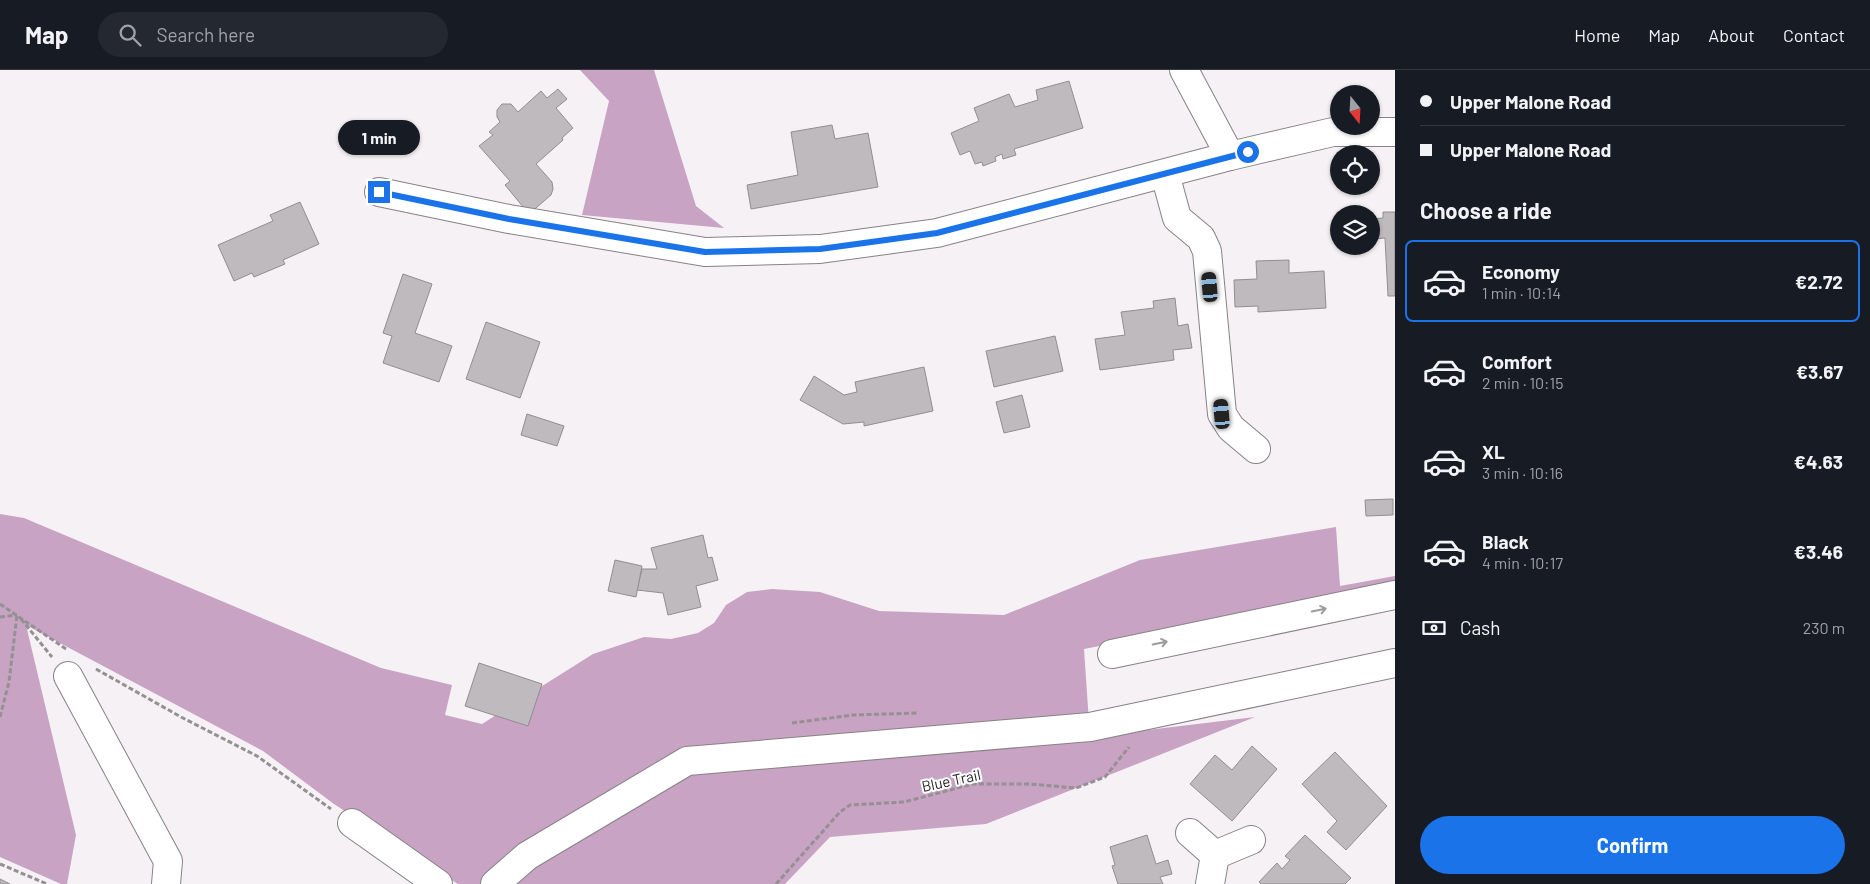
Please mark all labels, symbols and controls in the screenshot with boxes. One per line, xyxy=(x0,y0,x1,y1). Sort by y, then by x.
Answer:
search box xyxy=(98,12,448,57)
text: Map xyxy=(25,20,68,49)
icon: search xyxy=(116,21,144,49)
text: Search here xyxy=(156,23,255,46)
text: Home xyxy=(1574,24,1620,46)
text: Map xyxy=(1648,24,1680,46)
text: About xyxy=(1708,24,1755,46)
text: Contact xyxy=(1783,24,1845,46)
north arrow xyxy=(1330,85,1380,135)
map controls xyxy=(1330,85,1380,255)
text: Upper Malone Road xyxy=(1450,90,1611,113)
callout: 1 min xyxy=(338,119,420,154)
text: 1 min xyxy=(361,128,397,147)
text: Upper Malone Road xyxy=(1450,138,1611,161)
route start xyxy=(1237,141,1259,163)
button: locate xyxy=(1330,145,1380,195)
route end xyxy=(368,181,390,203)
text: Choose a ride xyxy=(1420,197,1552,223)
button: layers xyxy=(1330,205,1380,255)
icon: car xyxy=(1422,259,1467,304)
text: Economy xyxy=(1482,260,1560,283)
text: €2.72 xyxy=(1795,270,1843,293)
car xyxy=(1201,271,1218,303)
text: 1 min · 10:14 xyxy=(1482,283,1561,302)
icon: car xyxy=(1422,349,1467,394)
text: Comfort xyxy=(1482,350,1552,373)
text: €3.67 xyxy=(1796,360,1843,383)
text: 2 min · 10:15 xyxy=(1482,373,1563,392)
car xyxy=(1213,398,1230,430)
icon: car xyxy=(1422,439,1467,484)
text: XL xyxy=(1482,440,1505,463)
text: €4.63 xyxy=(1794,450,1843,473)
text: 3 min · 10:16 xyxy=(1482,463,1563,482)
icon: car xyxy=(1422,529,1467,574)
text: Black xyxy=(1482,530,1529,553)
text: €3.46 xyxy=(1794,540,1843,563)
text: 4 min · 10:17 xyxy=(1482,553,1563,572)
one-way arrow xyxy=(1310,605,1326,614)
icon: cash xyxy=(1420,614,1448,642)
text: Cash xyxy=(1460,616,1501,639)
text: 230 m xyxy=(1803,618,1845,637)
one-way arrow xyxy=(1151,638,1167,647)
street label: Blue Trail xyxy=(920,765,982,795)
button: Confirm xyxy=(1420,816,1845,874)

